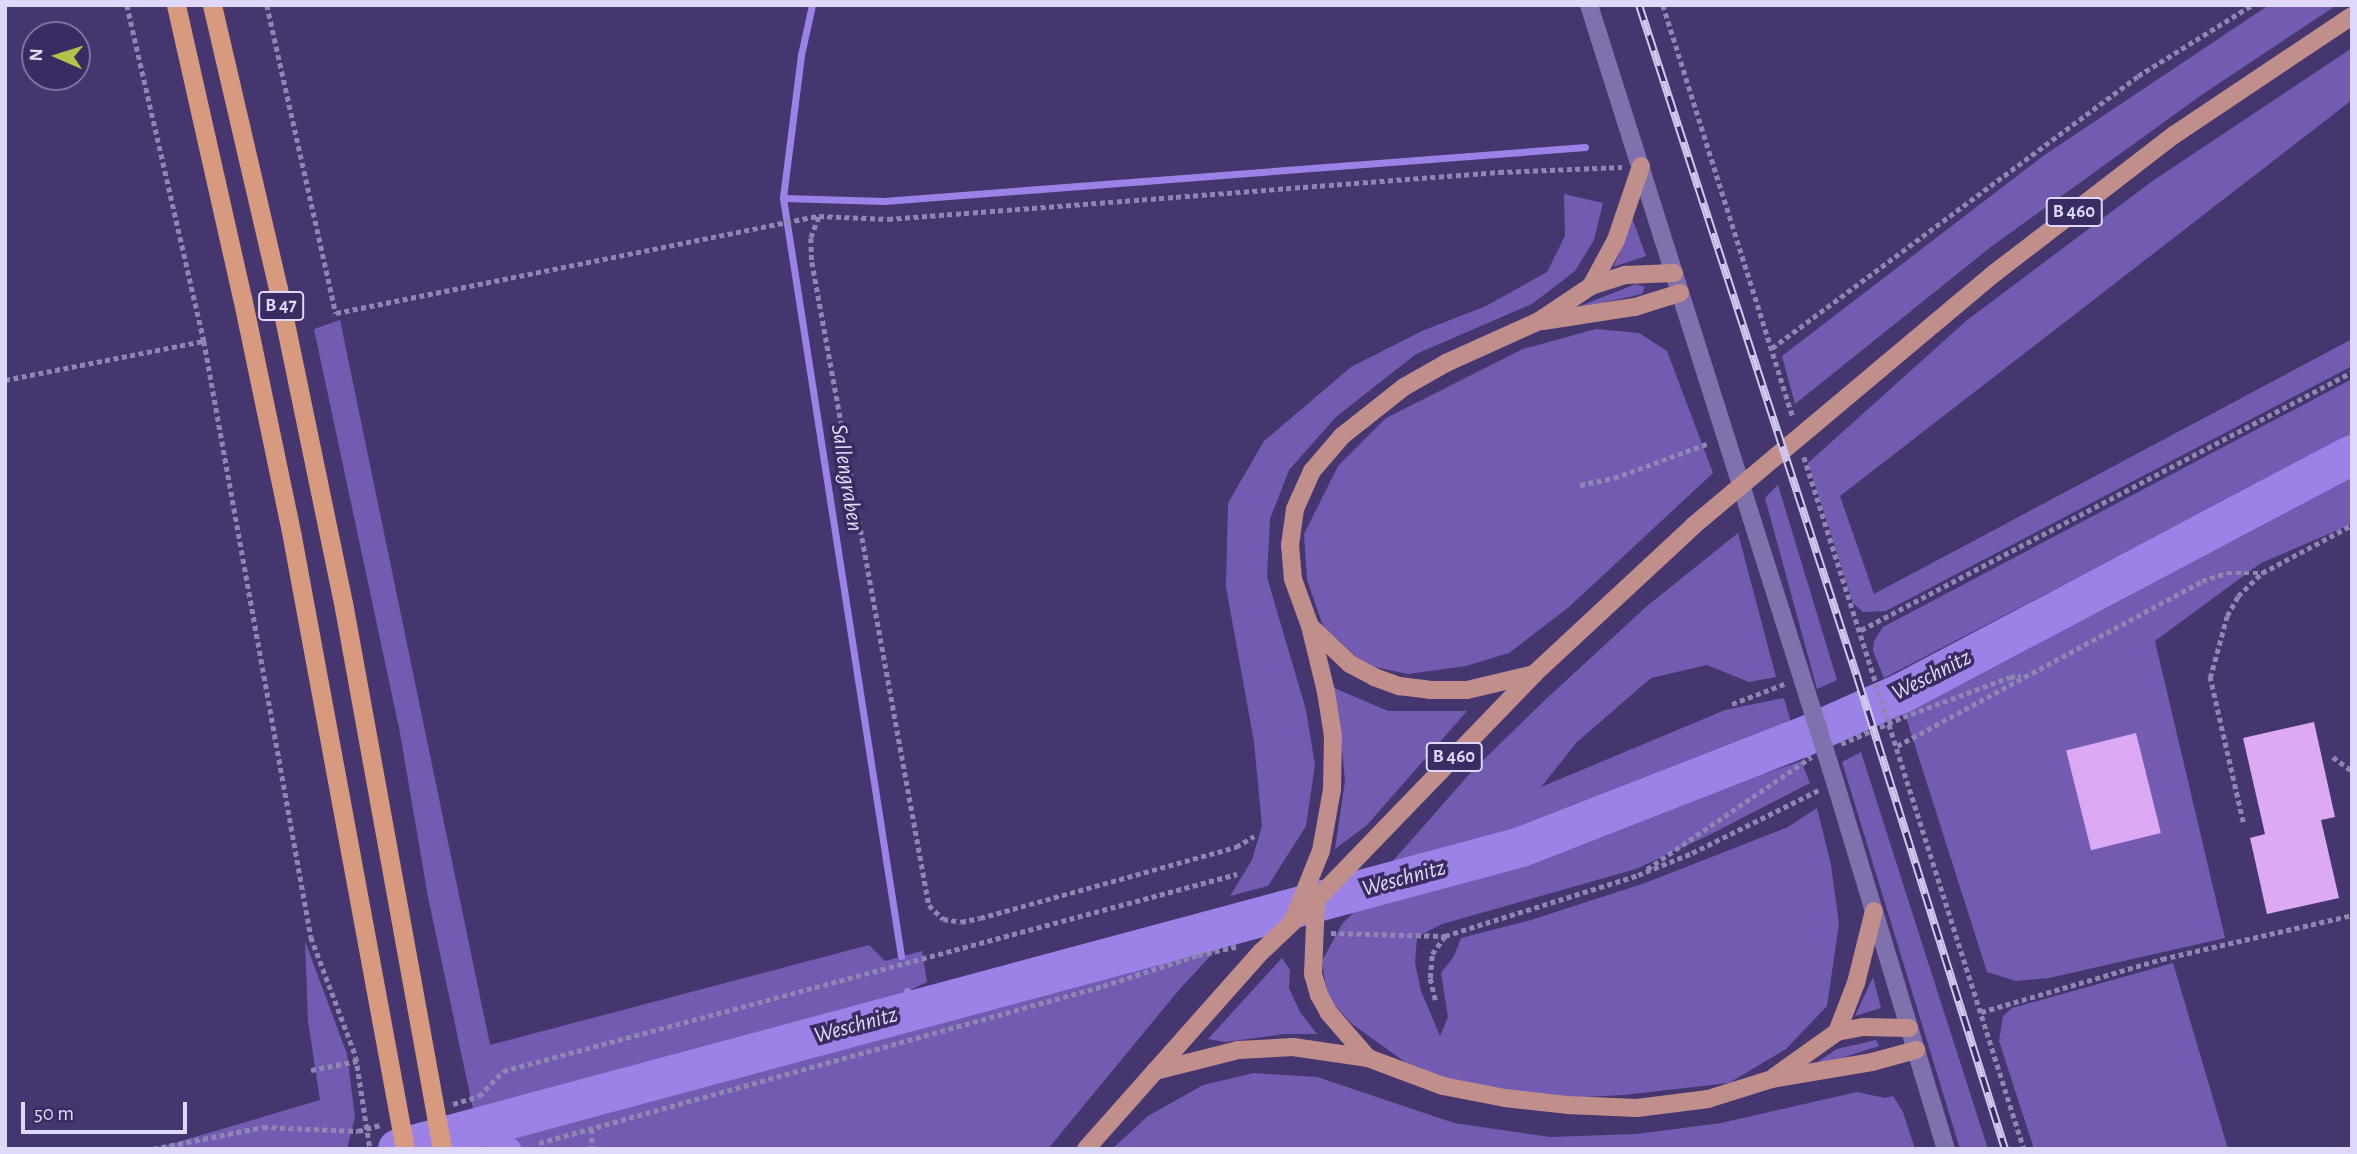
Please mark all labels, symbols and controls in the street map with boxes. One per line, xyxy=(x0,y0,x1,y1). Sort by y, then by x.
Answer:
north arrow xyxy=(21,21,91,91)
text: N xyxy=(27,48,46,62)
road number: B 460 xyxy=(2044,196,2104,228)
road number: B 47 xyxy=(256,290,306,322)
water label: Sallengraben xyxy=(824,422,868,534)
water label: Weschnitz xyxy=(1888,644,1976,708)
road number: B 460 xyxy=(1424,742,1484,772)
water label: Weschnitz xyxy=(1359,855,1449,903)
water label: Weschnitz xyxy=(811,1002,901,1050)
scale bar xyxy=(24,1088,191,1132)
text: 50 m xyxy=(34,1103,74,1124)

